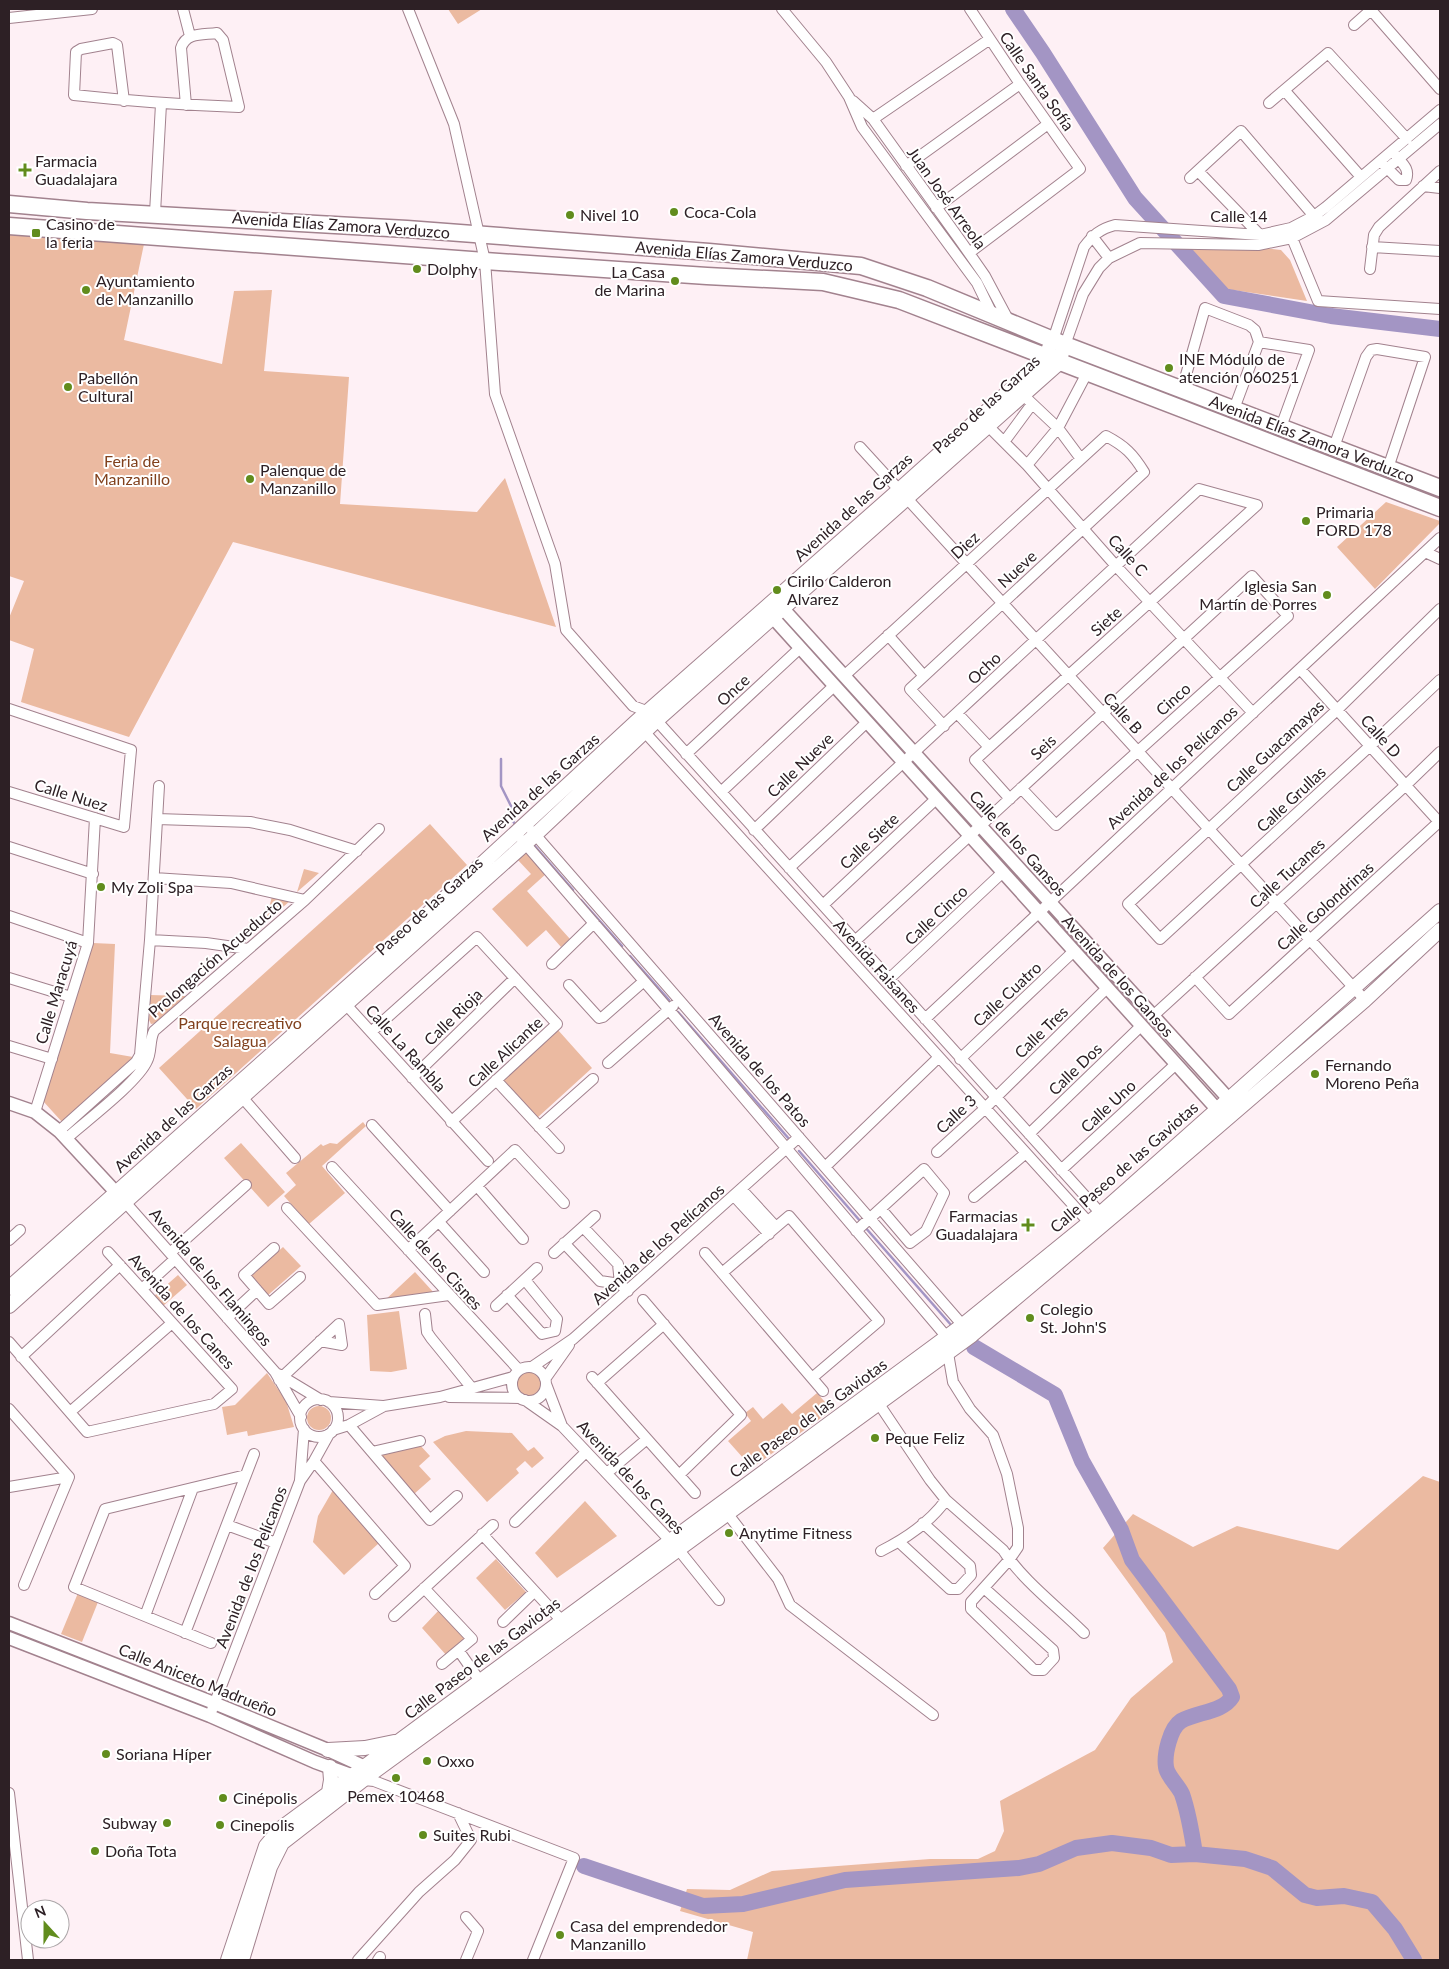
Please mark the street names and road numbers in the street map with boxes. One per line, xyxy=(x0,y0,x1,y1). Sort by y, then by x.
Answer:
street label: Calle Santa Sofía xyxy=(996,28,1079,134)
street label: Juan José Arreola xyxy=(904,143,991,253)
street label: Calle 14 xyxy=(1210,206,1268,225)
street label: Avenida Elías Zamora Verduzco xyxy=(232,207,451,242)
street label: Avenida Elías Zamora Verduzco xyxy=(634,237,854,274)
street label: Paseo de las Garzas xyxy=(928,350,1043,457)
street label: Avenida Elías Zamora Verduzco xyxy=(1207,391,1417,487)
street label: Avenida de las Garzas xyxy=(790,449,916,565)
street label: Diez xyxy=(947,527,983,562)
street label: Calle C xyxy=(1105,530,1152,580)
street label: Nueve xyxy=(993,546,1040,591)
street label: Siete xyxy=(1086,602,1125,639)
street label: Ocho xyxy=(963,648,1004,688)
street label: Once xyxy=(712,670,753,709)
street label: Cinco xyxy=(1151,678,1194,719)
street label: Calle B xyxy=(1100,688,1147,737)
street label: Calle Guacamayas xyxy=(1222,695,1327,796)
street label: Avenida de los Pelícanos xyxy=(1102,701,1241,832)
street label: Calle D xyxy=(1357,710,1405,761)
street label: Calle Nueve xyxy=(763,728,837,801)
street label: Avenida de las Garzas xyxy=(477,729,603,845)
street label: Seis xyxy=(1026,730,1059,763)
street label: Calle Grullas xyxy=(1252,762,1329,835)
street label: Calle Nuez xyxy=(32,774,110,815)
street label: Calle de los Gansos xyxy=(966,786,1071,899)
street label: Calle Siete xyxy=(835,809,902,873)
street label: Calle Tucanes xyxy=(1245,834,1328,911)
street label: Paseo de las Garzas xyxy=(371,852,486,959)
street label: Calle Golondrinas xyxy=(1272,857,1377,954)
street label: Calle Cinco xyxy=(900,881,971,948)
street label: Prolongación Acueducto xyxy=(144,894,285,1021)
street label: Avenida de los Gansos xyxy=(1059,911,1178,1041)
street label: Avenida Faisanes xyxy=(830,915,924,1016)
street label: Calle Maracuyá xyxy=(31,938,80,1046)
street label: Calle Cuatro xyxy=(969,957,1045,1030)
street label: Calle Rioja xyxy=(420,984,486,1049)
street label: Calle La Rambla xyxy=(362,1000,450,1095)
street label: Calle Tres xyxy=(1010,1002,1071,1062)
street label: Avenida de los Patos xyxy=(706,1009,815,1131)
street label: Calle Alicante xyxy=(463,1012,546,1091)
street label: Calle Dos xyxy=(1044,1039,1105,1099)
street label: Avenida de las Garzas xyxy=(110,1060,236,1176)
street label: Calle Uno xyxy=(1076,1075,1139,1136)
street label: Calle 3 xyxy=(932,1090,980,1137)
street label: Calle Paseo de las Gaviotas xyxy=(1046,1097,1202,1236)
street label: Avenida de los Pelícanos xyxy=(588,1179,728,1308)
street label: Avenida de los Flamingos xyxy=(146,1204,277,1350)
street label: Calle de los Cisnes xyxy=(386,1204,487,1313)
street label: Avenida de los Canes xyxy=(126,1249,239,1372)
street label: Calle Paseo de las Gaviotas xyxy=(725,1354,890,1481)
street label: Avenida de los Canes xyxy=(574,1416,689,1538)
street label: Avenida de los Pelícanos xyxy=(211,1483,290,1650)
street label: Calle Paseo de las Gaviotas xyxy=(400,1593,563,1722)
street label: Calle Aniceto Madrueño xyxy=(116,1639,280,1720)

